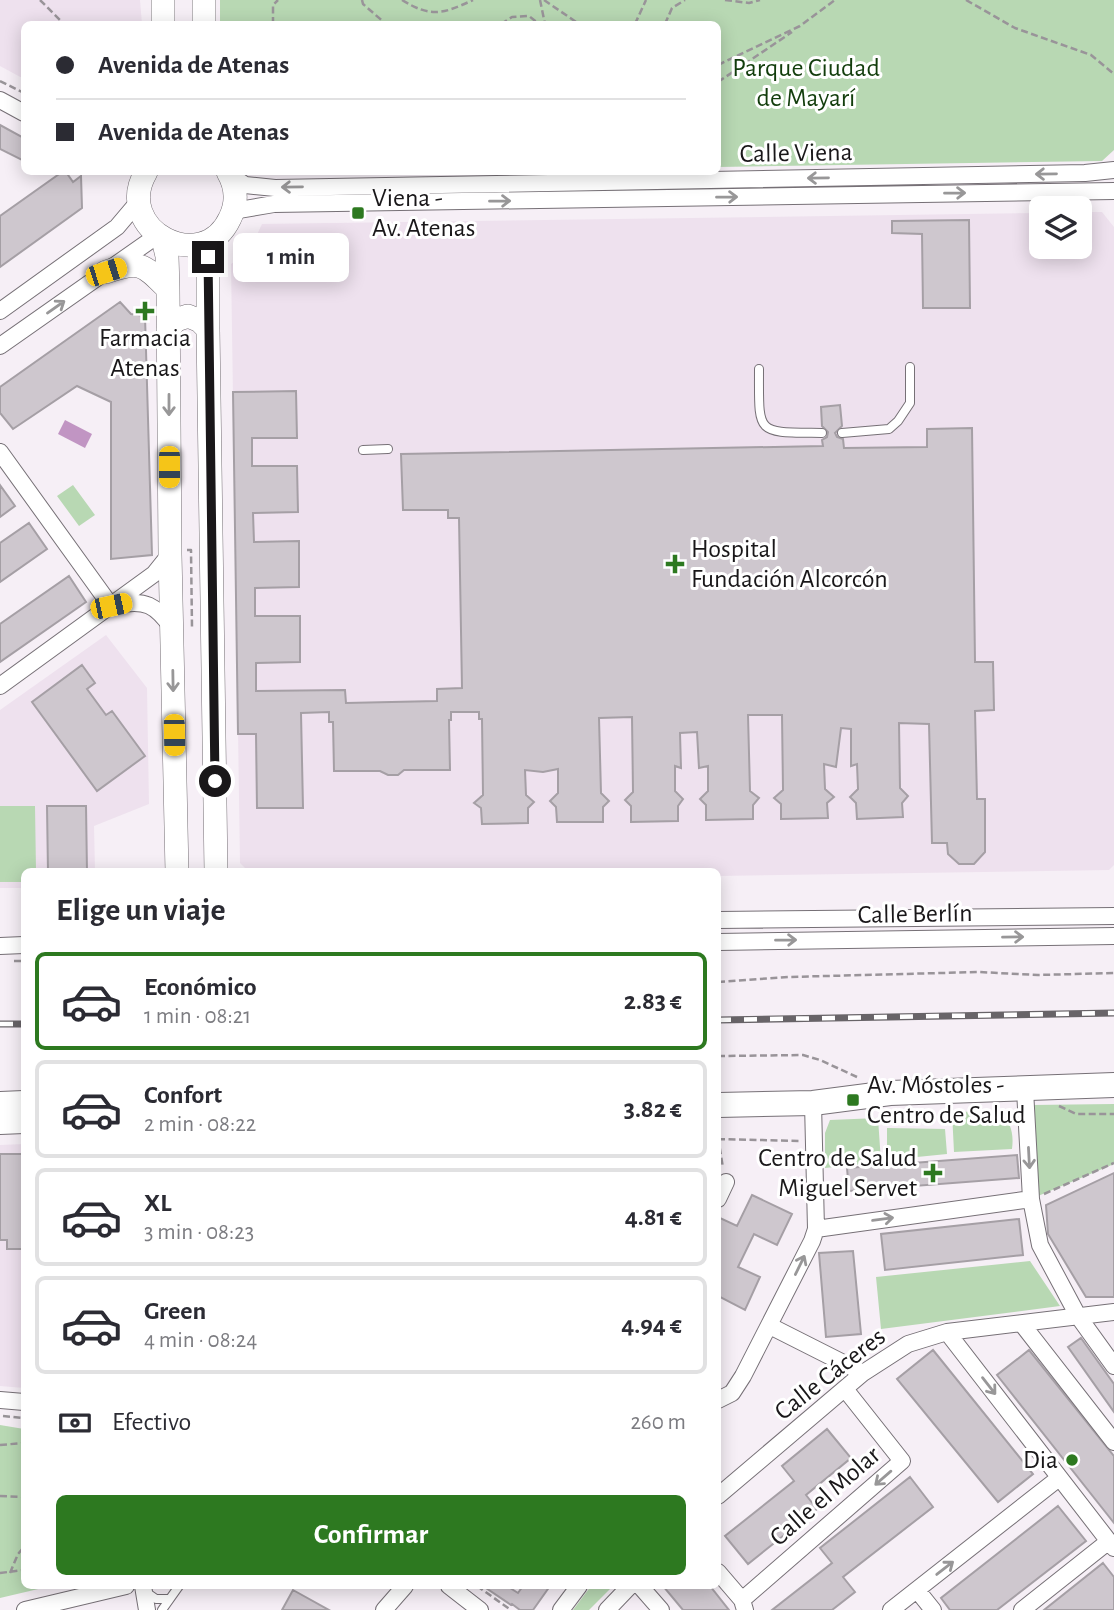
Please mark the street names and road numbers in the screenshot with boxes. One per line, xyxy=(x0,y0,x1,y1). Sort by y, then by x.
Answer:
street label: Calle Viena xyxy=(739,139,853,167)
street label: Calle Berlín xyxy=(857,900,973,928)
street label: Calle Cáceres xyxy=(770,1323,890,1425)
street label: Calle el Molar xyxy=(765,1441,886,1551)

